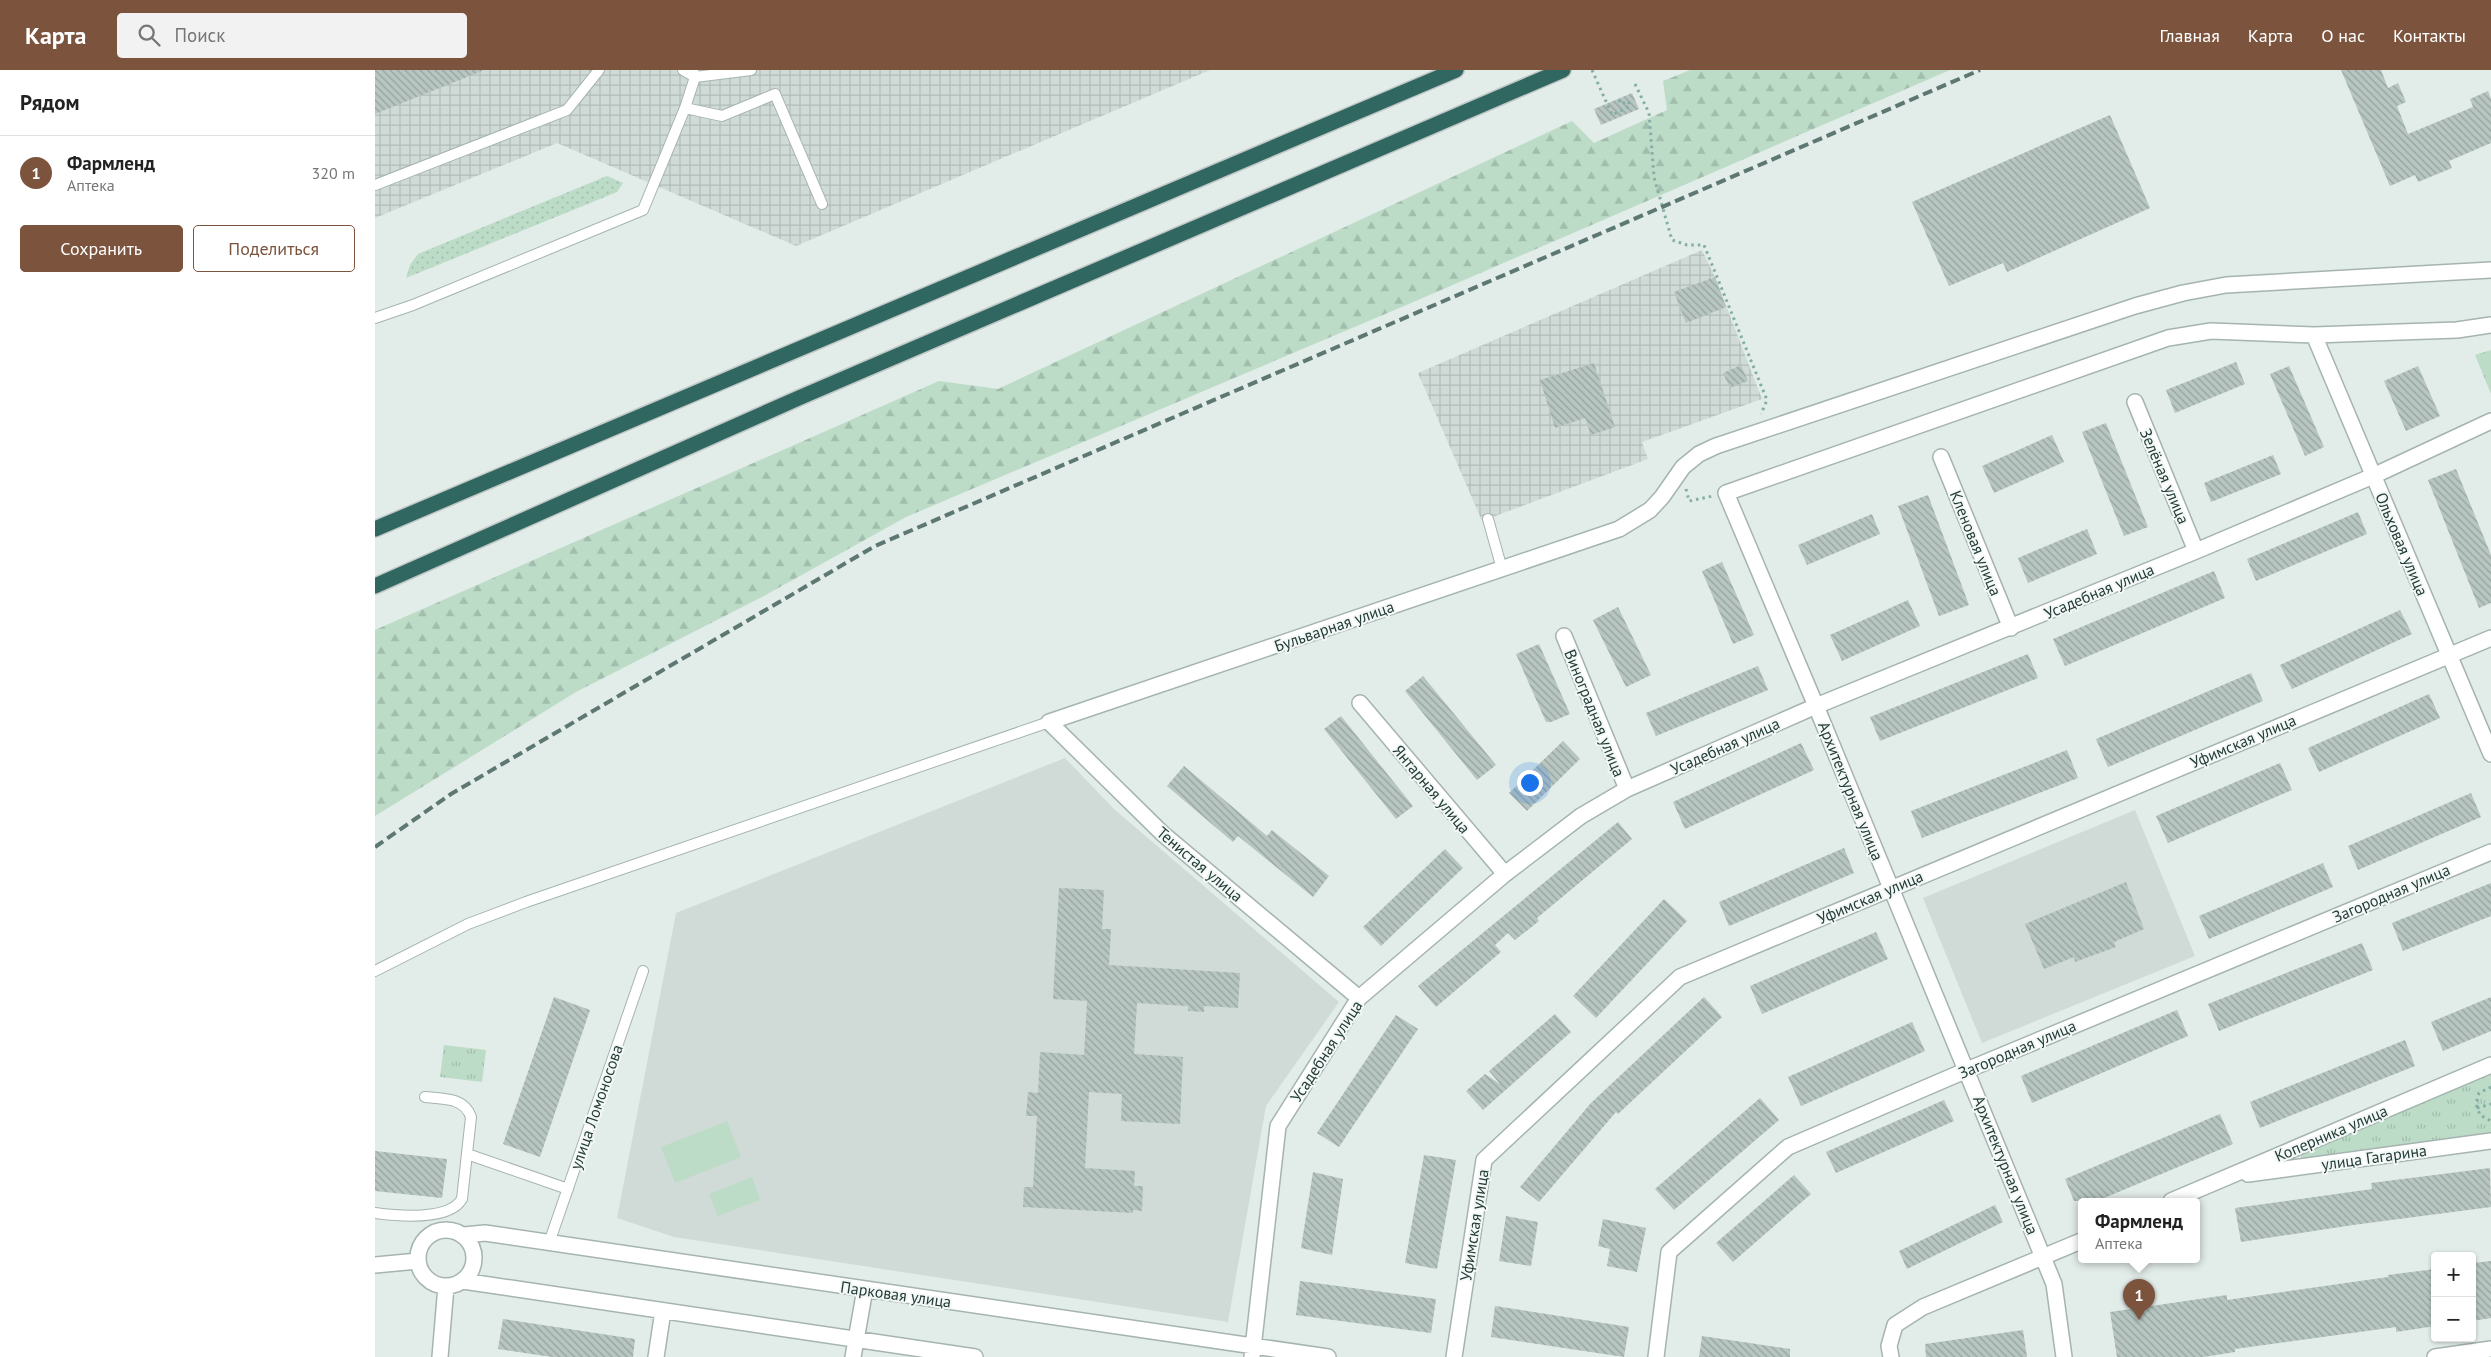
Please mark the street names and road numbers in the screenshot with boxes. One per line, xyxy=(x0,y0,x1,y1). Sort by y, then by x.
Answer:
street label: Зелёная улица xyxy=(2136,425,2194,527)
street label: Кленовая улица xyxy=(1946,487,2006,599)
street label: Ольховая улица xyxy=(2371,489,2433,599)
street label: Усадебная улица xyxy=(2041,559,2157,623)
street label: Бульварная улица xyxy=(1272,596,1396,656)
street label: Виноградная улица xyxy=(1560,646,1630,780)
street label: Уфимская улица xyxy=(2187,710,2299,772)
street label: Усадебная улица xyxy=(1667,713,1783,779)
street label: Архитектурная улица xyxy=(1814,719,1888,863)
street label: Янтарная улица xyxy=(1389,740,1475,838)
street label: Тенистая улица xyxy=(1153,822,1247,906)
street label: Загородная улица xyxy=(2329,859,2453,927)
street label: Уфимская улица xyxy=(1814,866,1926,928)
street label: Усадебная улица xyxy=(1286,996,1366,1106)
street label: Загородная улица xyxy=(1955,1015,2079,1083)
street label: улица Ломоносова xyxy=(565,1042,627,1172)
street label: Архитектурная улица xyxy=(1969,1093,2043,1237)
street label: Коперника улица xyxy=(2272,1100,2390,1166)
street label: улица Гагарина xyxy=(2320,1140,2428,1174)
street label: Уфимская улица xyxy=(1455,1168,1493,1282)
street label: Парковая улица xyxy=(839,1276,953,1312)

